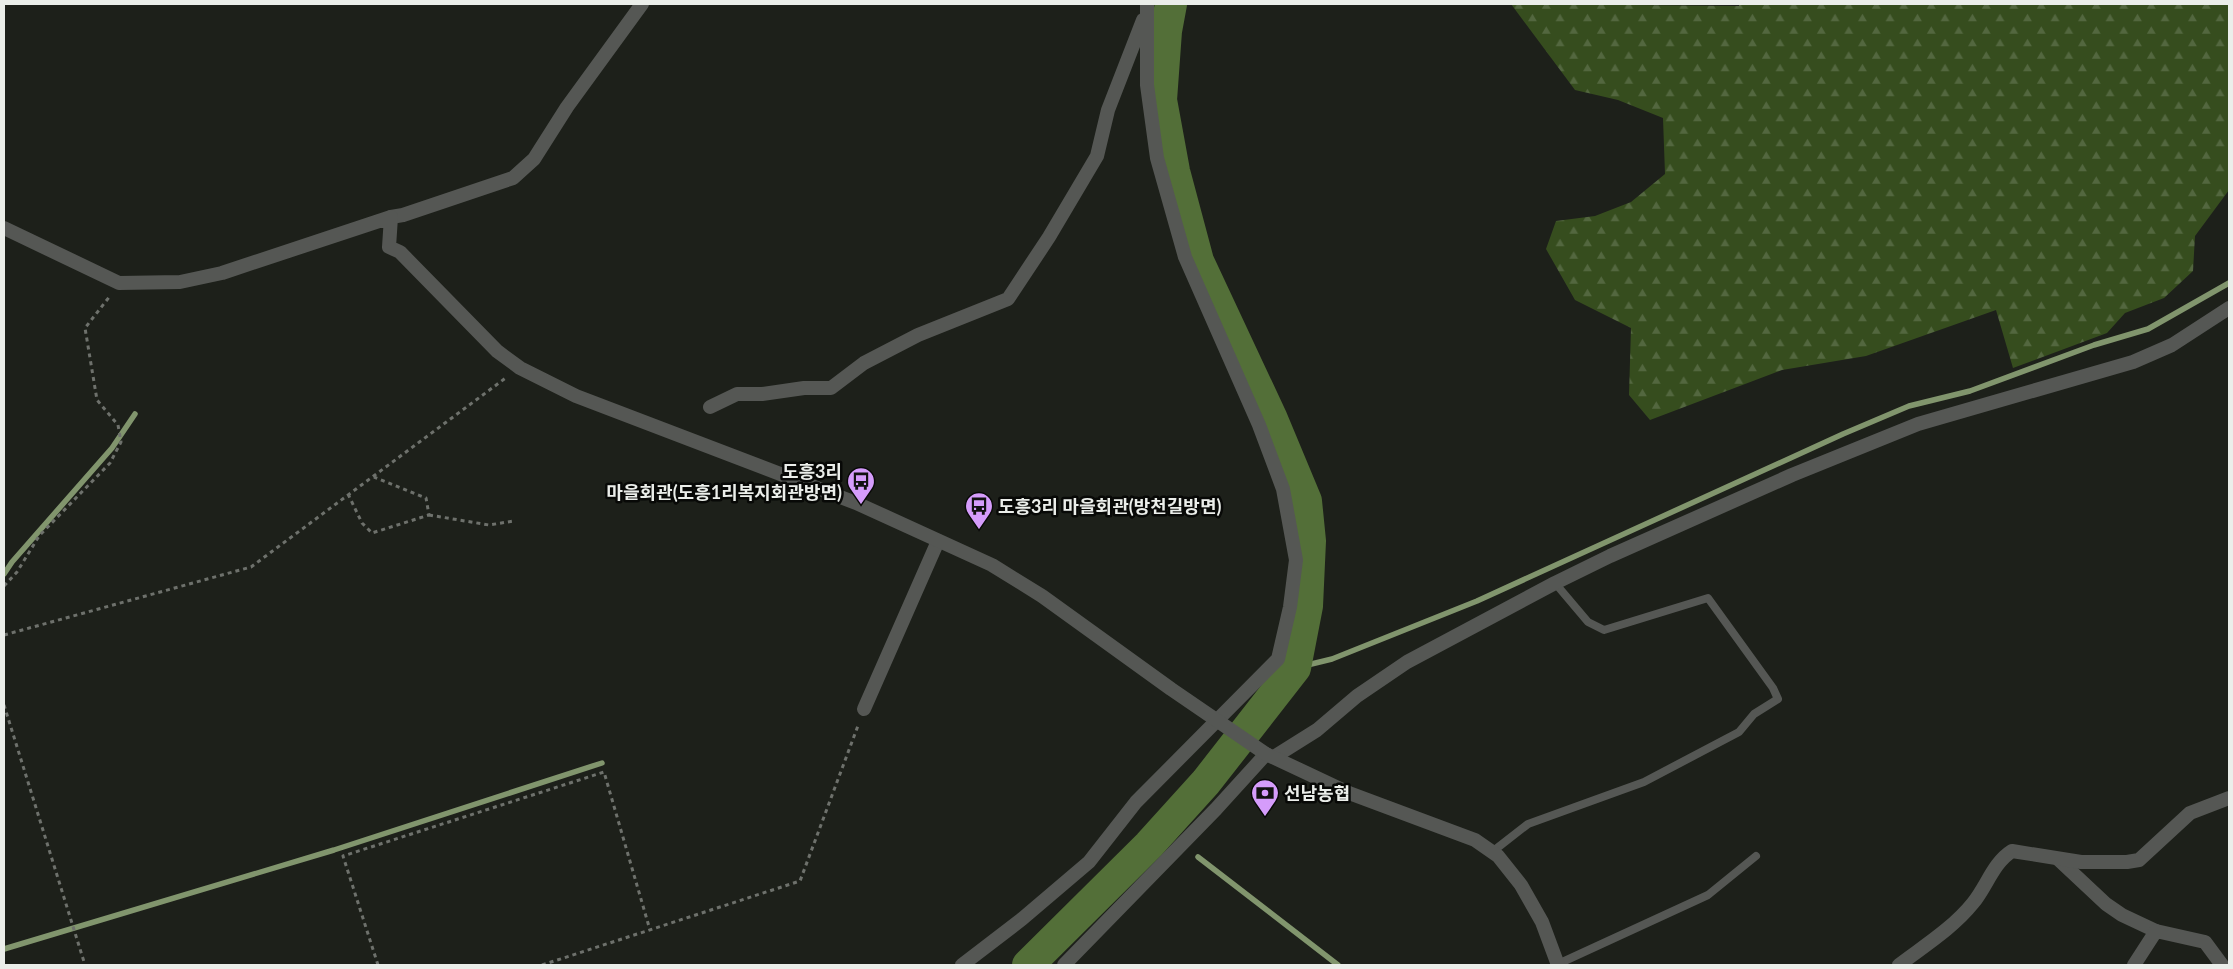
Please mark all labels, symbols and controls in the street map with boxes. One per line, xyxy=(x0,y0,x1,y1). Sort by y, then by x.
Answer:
place label: 도흥3리 마을회관(도흥1리복지회관방면) xyxy=(606,460,842,503)
bus stop icon: 도흥3리 마을회관(도흥1리복지회관방면) xyxy=(846,466,876,505)
bus stop icon: 도흥3리 마을회관(방천길방면) xyxy=(964,491,994,530)
place label: 도흥3리 마을회관(방천길방면) xyxy=(998,495,1221,517)
bank icon: 선남농협 xyxy=(1250,778,1280,817)
place label: 선남농협 xyxy=(1284,782,1350,804)

